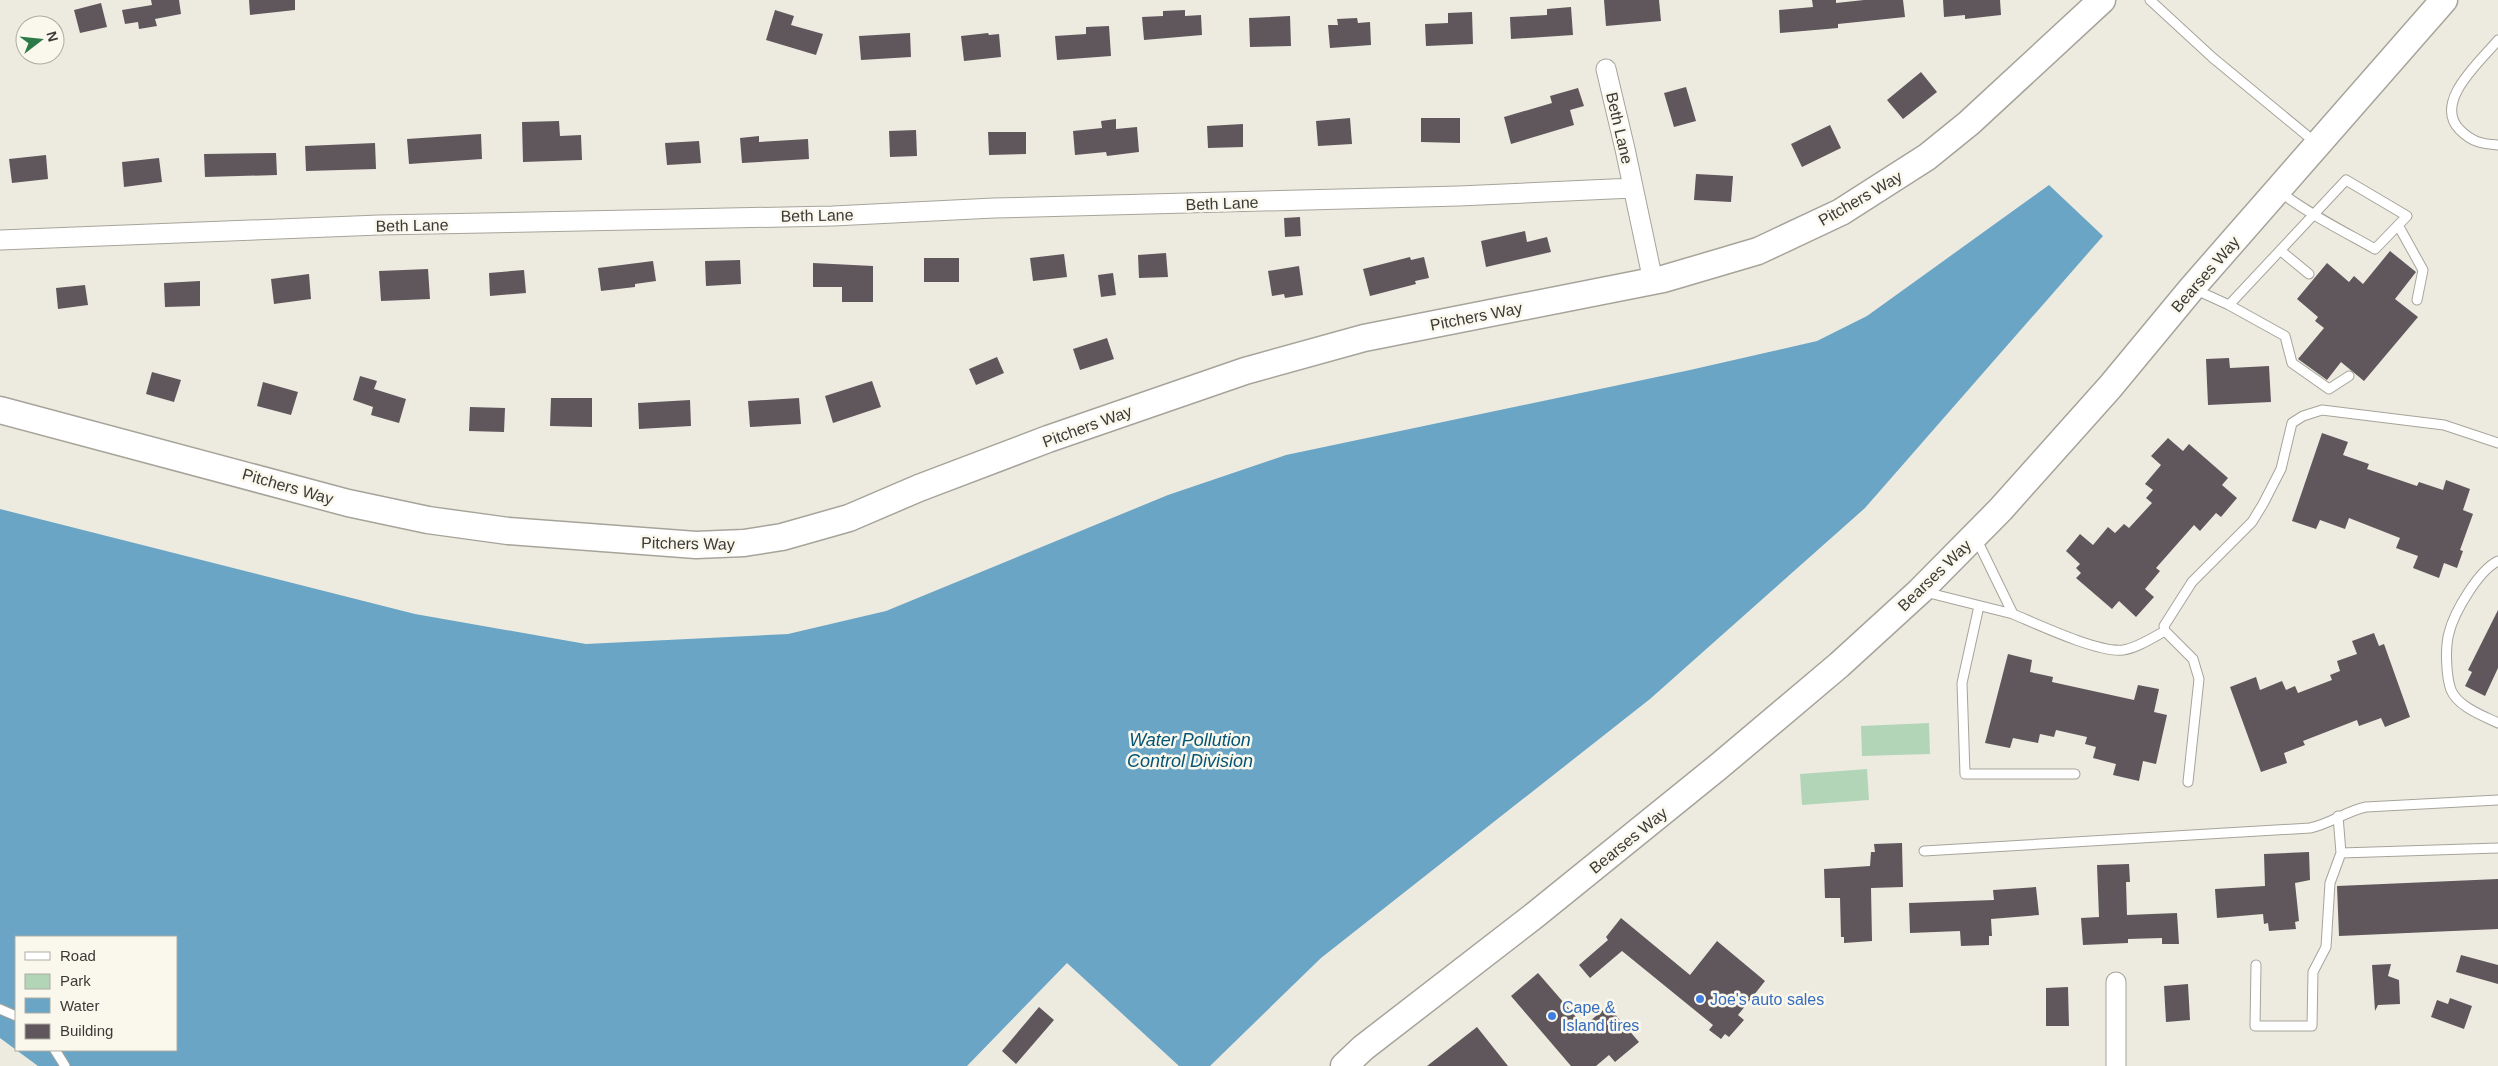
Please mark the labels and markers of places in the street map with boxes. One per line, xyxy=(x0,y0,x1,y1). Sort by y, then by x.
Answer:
place label: Joe's auto sales xyxy=(1710,991,1824,1008)
marker: Joe's auto sales xyxy=(1694,993,1706,1005)
place label: Cape & Island tires xyxy=(1562,999,1639,1034)
marker: Cape & Island tires xyxy=(1546,1010,1558,1022)

